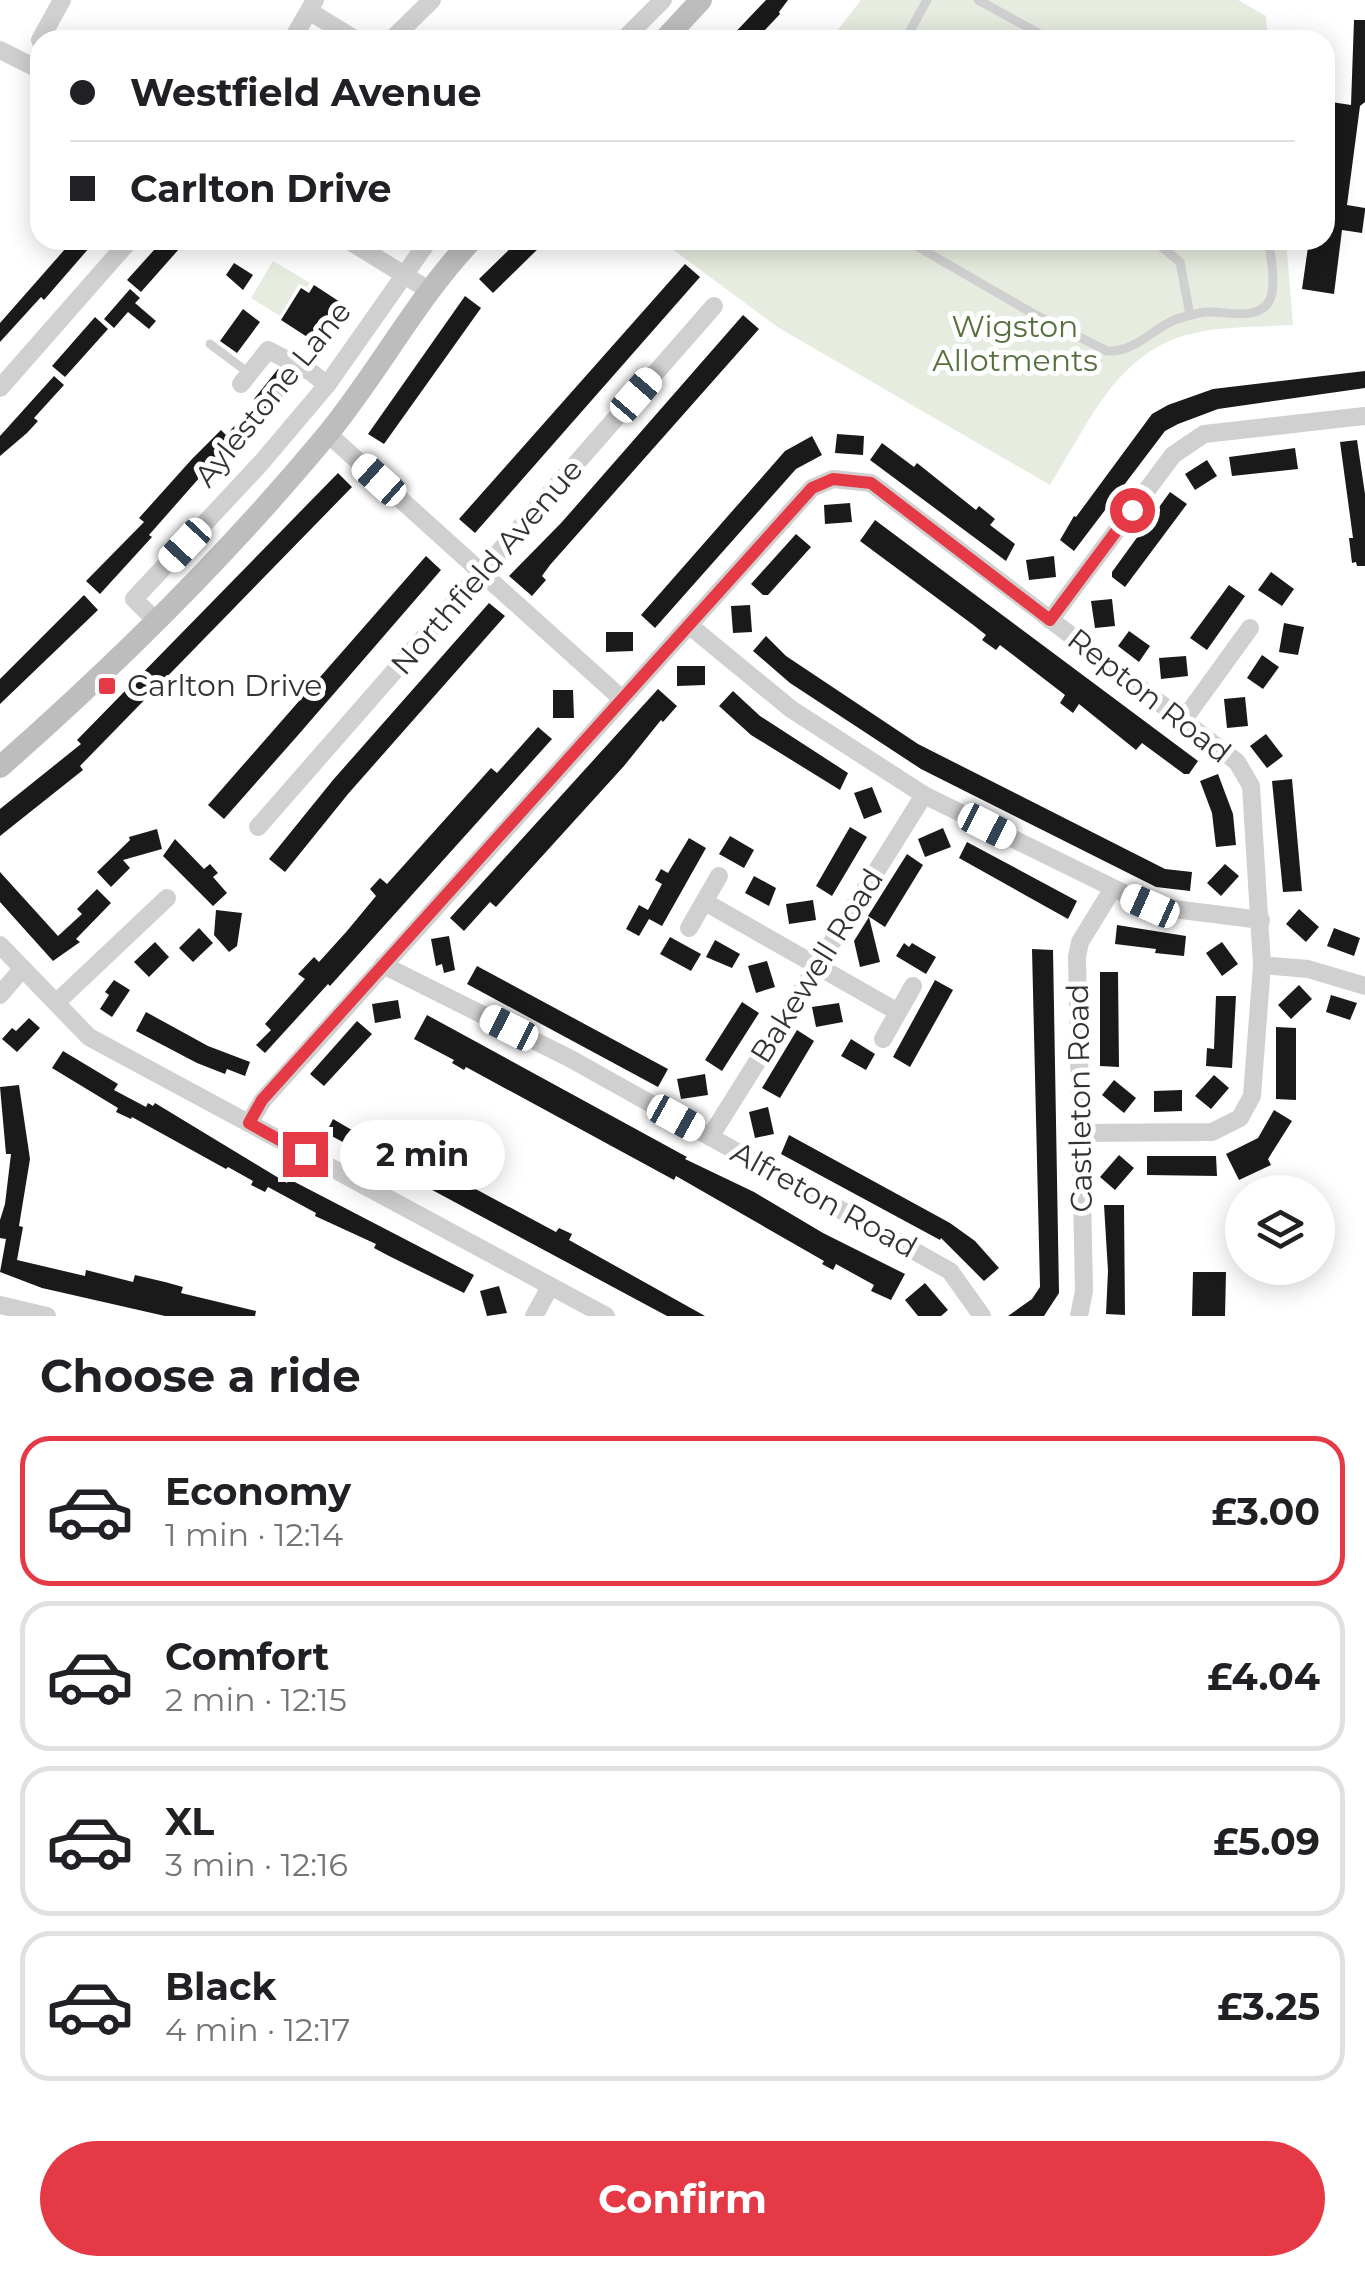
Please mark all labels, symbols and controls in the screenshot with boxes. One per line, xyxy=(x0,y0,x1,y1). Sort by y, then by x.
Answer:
text: Westfield Avenue xyxy=(130,69,482,116)
text: Carlton Drive xyxy=(130,165,392,212)
street label: Aylestone Lane xyxy=(186,293,359,494)
park label: Wigston Allotments xyxy=(932,308,1098,379)
car xyxy=(605,363,667,427)
car xyxy=(347,449,411,511)
street label: Northfield Avenue xyxy=(383,451,590,682)
route start xyxy=(1110,488,1155,533)
car xyxy=(154,513,216,577)
street label: Repton Road xyxy=(1060,620,1238,771)
place label: Carlton Drive xyxy=(127,667,323,704)
marker: Carlton Drive xyxy=(96,675,118,697)
car xyxy=(953,799,1021,853)
street label: Bakewell Road xyxy=(742,862,891,1070)
car xyxy=(1116,880,1184,932)
street label: Castleton Road xyxy=(1059,983,1100,1213)
car xyxy=(475,1001,543,1055)
car xyxy=(642,1090,710,1146)
callout: 2 min xyxy=(340,1119,505,1189)
route end xyxy=(283,1132,328,1177)
street label: Alfreton Road xyxy=(725,1133,924,1266)
text: 2 min xyxy=(376,1135,469,1174)
map controls xyxy=(1225,1175,1335,1285)
button: layers xyxy=(1225,1175,1335,1285)
text: Choose a ride xyxy=(40,1348,361,1403)
icon: car xyxy=(45,1466,135,1556)
text: Economy xyxy=(165,1468,351,1515)
text: £3.00 xyxy=(1211,1488,1320,1535)
text: 1 min · 12:14 xyxy=(165,1515,343,1554)
icon: car xyxy=(45,1631,135,1721)
text: Comfort xyxy=(165,1633,329,1680)
text: £4.04 xyxy=(1207,1653,1320,1700)
text: 2 min · 12:15 xyxy=(165,1680,347,1719)
icon: car xyxy=(45,1796,135,1886)
text: XL xyxy=(165,1798,214,1845)
text: £5.09 xyxy=(1213,1818,1320,1865)
text: 3 min · 12:16 xyxy=(165,1845,348,1884)
icon: car xyxy=(45,1961,135,2051)
text: Black xyxy=(165,1963,276,2010)
text: £3.25 xyxy=(1217,1983,1320,2030)
text: 4 min · 12:17 xyxy=(165,2010,350,2049)
button: Confirm xyxy=(40,2141,1325,2256)

